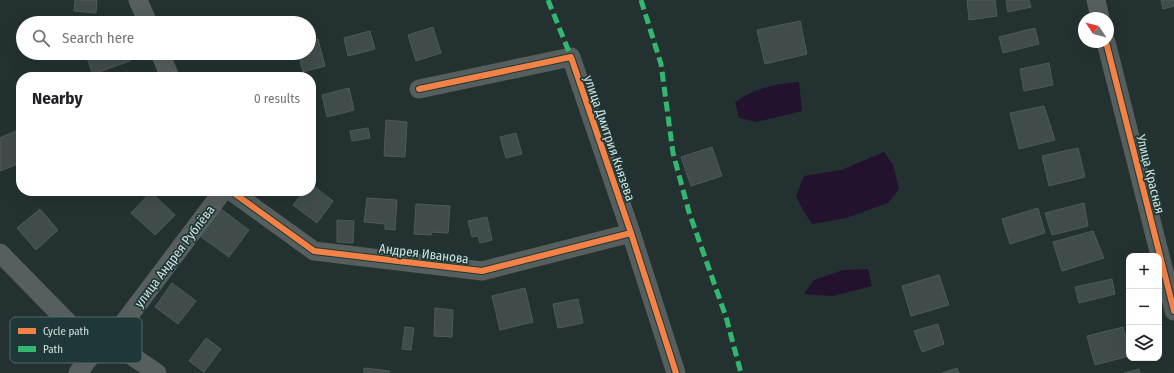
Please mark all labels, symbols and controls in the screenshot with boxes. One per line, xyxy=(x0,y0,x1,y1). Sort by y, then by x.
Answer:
north arrow xyxy=(1078,12,1114,48)
search box xyxy=(16,16,316,60)
icon: search xyxy=(30,27,52,49)
text: Search here xyxy=(62,29,134,47)
street label: улица Дмитрия Князева xyxy=(581,73,638,203)
text: Nearby xyxy=(32,88,83,109)
text: 0 results xyxy=(254,91,300,106)
street label: Улица Красная xyxy=(1133,132,1168,215)
street label: улица Андрея Рублёва xyxy=(131,202,218,310)
street label: Андрея Иванова xyxy=(378,241,470,266)
map controls xyxy=(1126,253,1162,361)
button: + xyxy=(1126,253,1162,289)
button: − xyxy=(1126,289,1162,325)
legend xyxy=(10,317,142,363)
text: Cycle path xyxy=(43,325,89,338)
button: layers xyxy=(1126,325,1162,361)
text: Path xyxy=(43,343,63,356)

